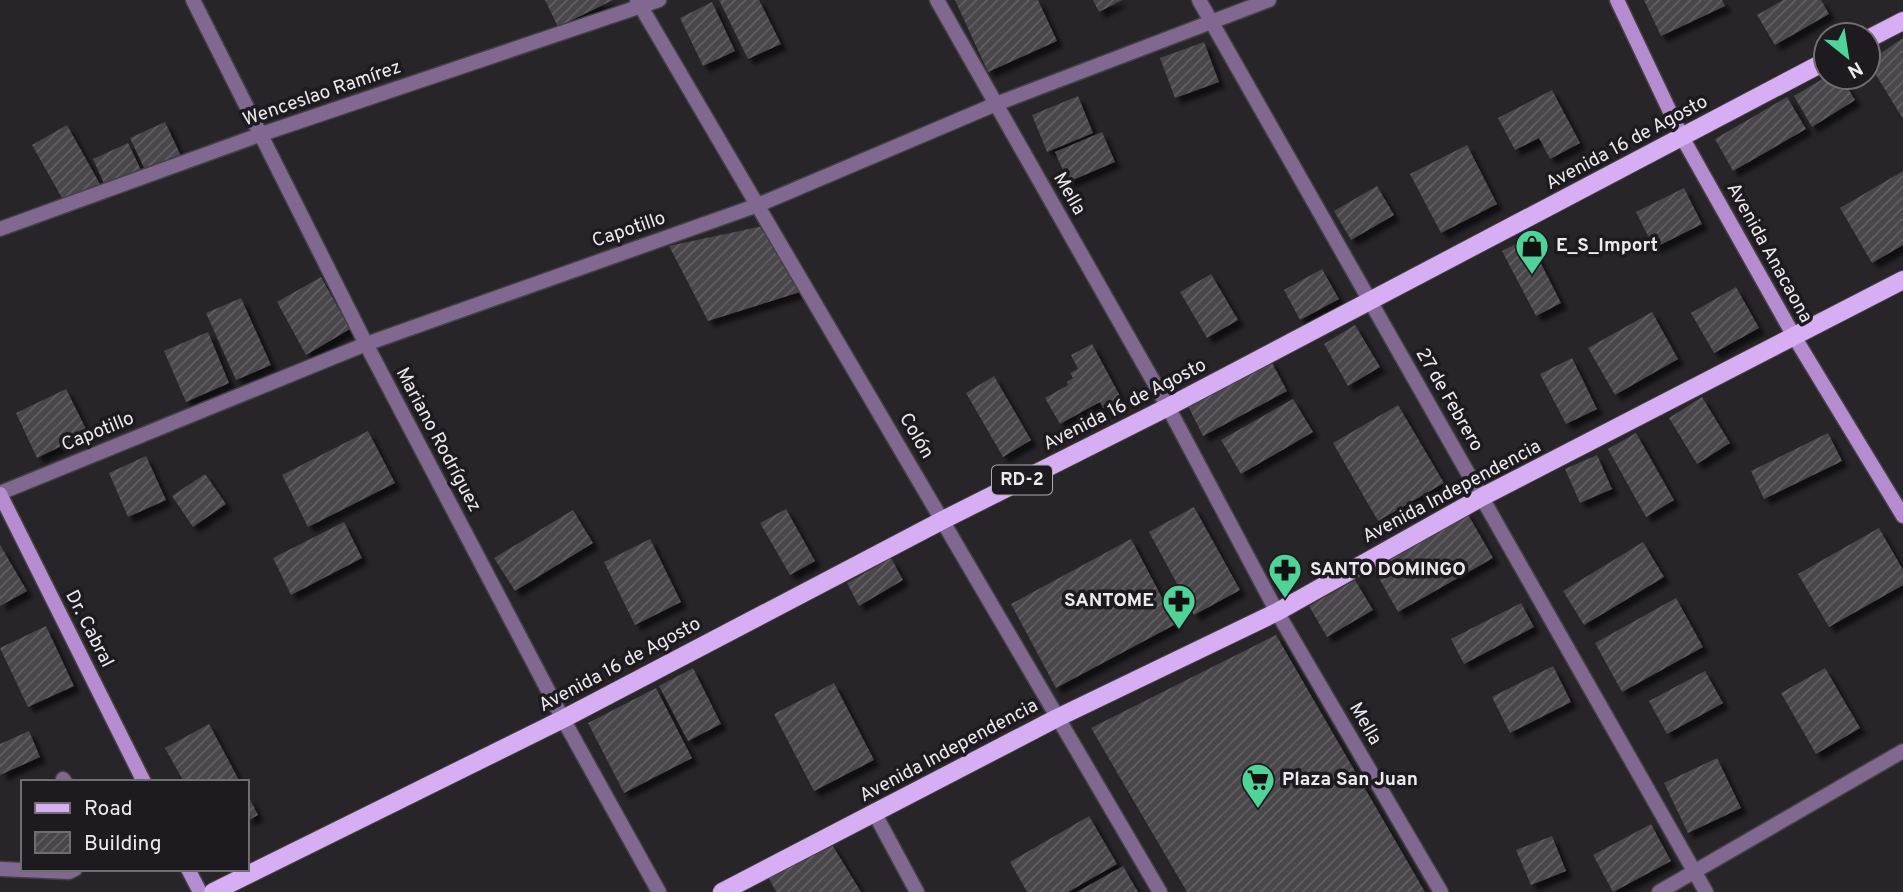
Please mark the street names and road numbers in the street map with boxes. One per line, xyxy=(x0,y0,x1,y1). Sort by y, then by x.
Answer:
street label: Wenceslao Ramírez xyxy=(240,56,404,132)
street label: Avenida 16 de Agosto xyxy=(1542,90,1712,196)
street label: Mella xyxy=(1047,168,1091,220)
street label: Avenida Anacaona xyxy=(1721,179,1817,327)
street label: Capotillo xyxy=(589,206,669,254)
street label: 27 de Febrero xyxy=(1410,344,1488,456)
street label: Avenida 16 de Agosto xyxy=(1039,353,1211,457)
street label: Mariano Rodríguez xyxy=(390,364,486,516)
street label: Capotillo xyxy=(58,407,138,457)
street label: Colón xyxy=(893,409,939,463)
street label: Avenida Independencia xyxy=(1359,435,1545,549)
road number: RD-2 xyxy=(992,466,1052,494)
street label: Dr. Cabral xyxy=(59,586,119,672)
street label: Avenida 16 de Agosto xyxy=(535,612,705,718)
street label: Avenida Independencia xyxy=(856,694,1042,808)
street label: Mella xyxy=(1343,698,1387,750)

